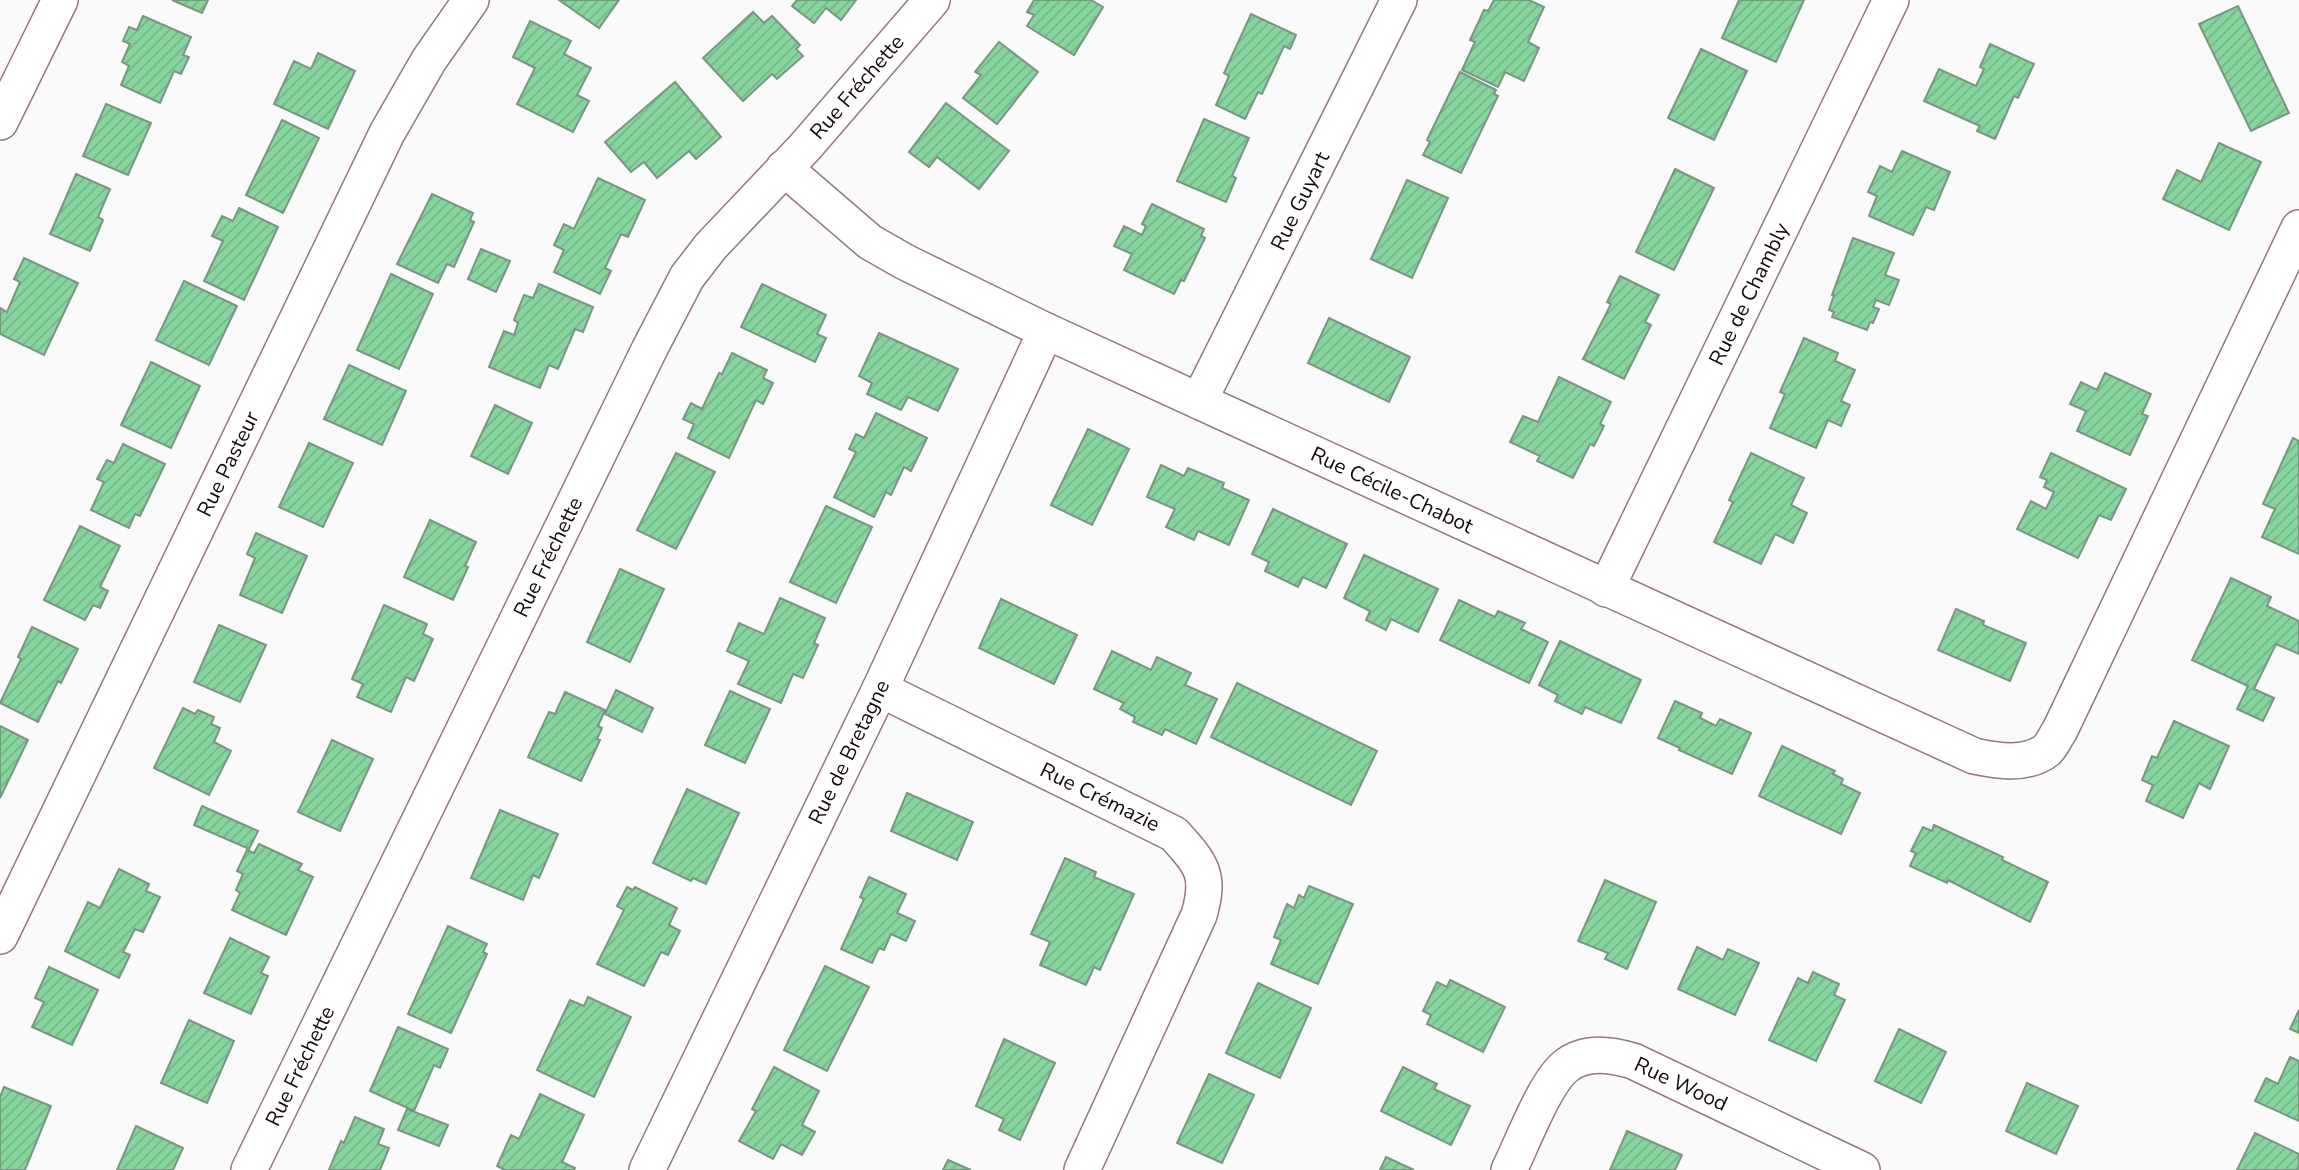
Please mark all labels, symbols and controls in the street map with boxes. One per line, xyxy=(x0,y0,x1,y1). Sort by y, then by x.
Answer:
street label: Rue Fréchette xyxy=(804,29,910,145)
street label: Rue Guyart xyxy=(1264,146,1336,255)
street label: Rue de Chambly xyxy=(1702,218,1796,370)
street label: Rue Pasteur xyxy=(190,406,266,521)
street label: Rue Cécile-Chabot xyxy=(1306,440,1478,540)
street label: Rue Fréchette xyxy=(507,492,589,622)
street label: Rue de Bretagne xyxy=(802,675,896,829)
street label: Rue Crémazie xyxy=(1035,756,1165,838)
street label: Rue Fréchette xyxy=(259,1001,341,1131)
street label: Rue Wood xyxy=(1630,1050,1732,1118)

